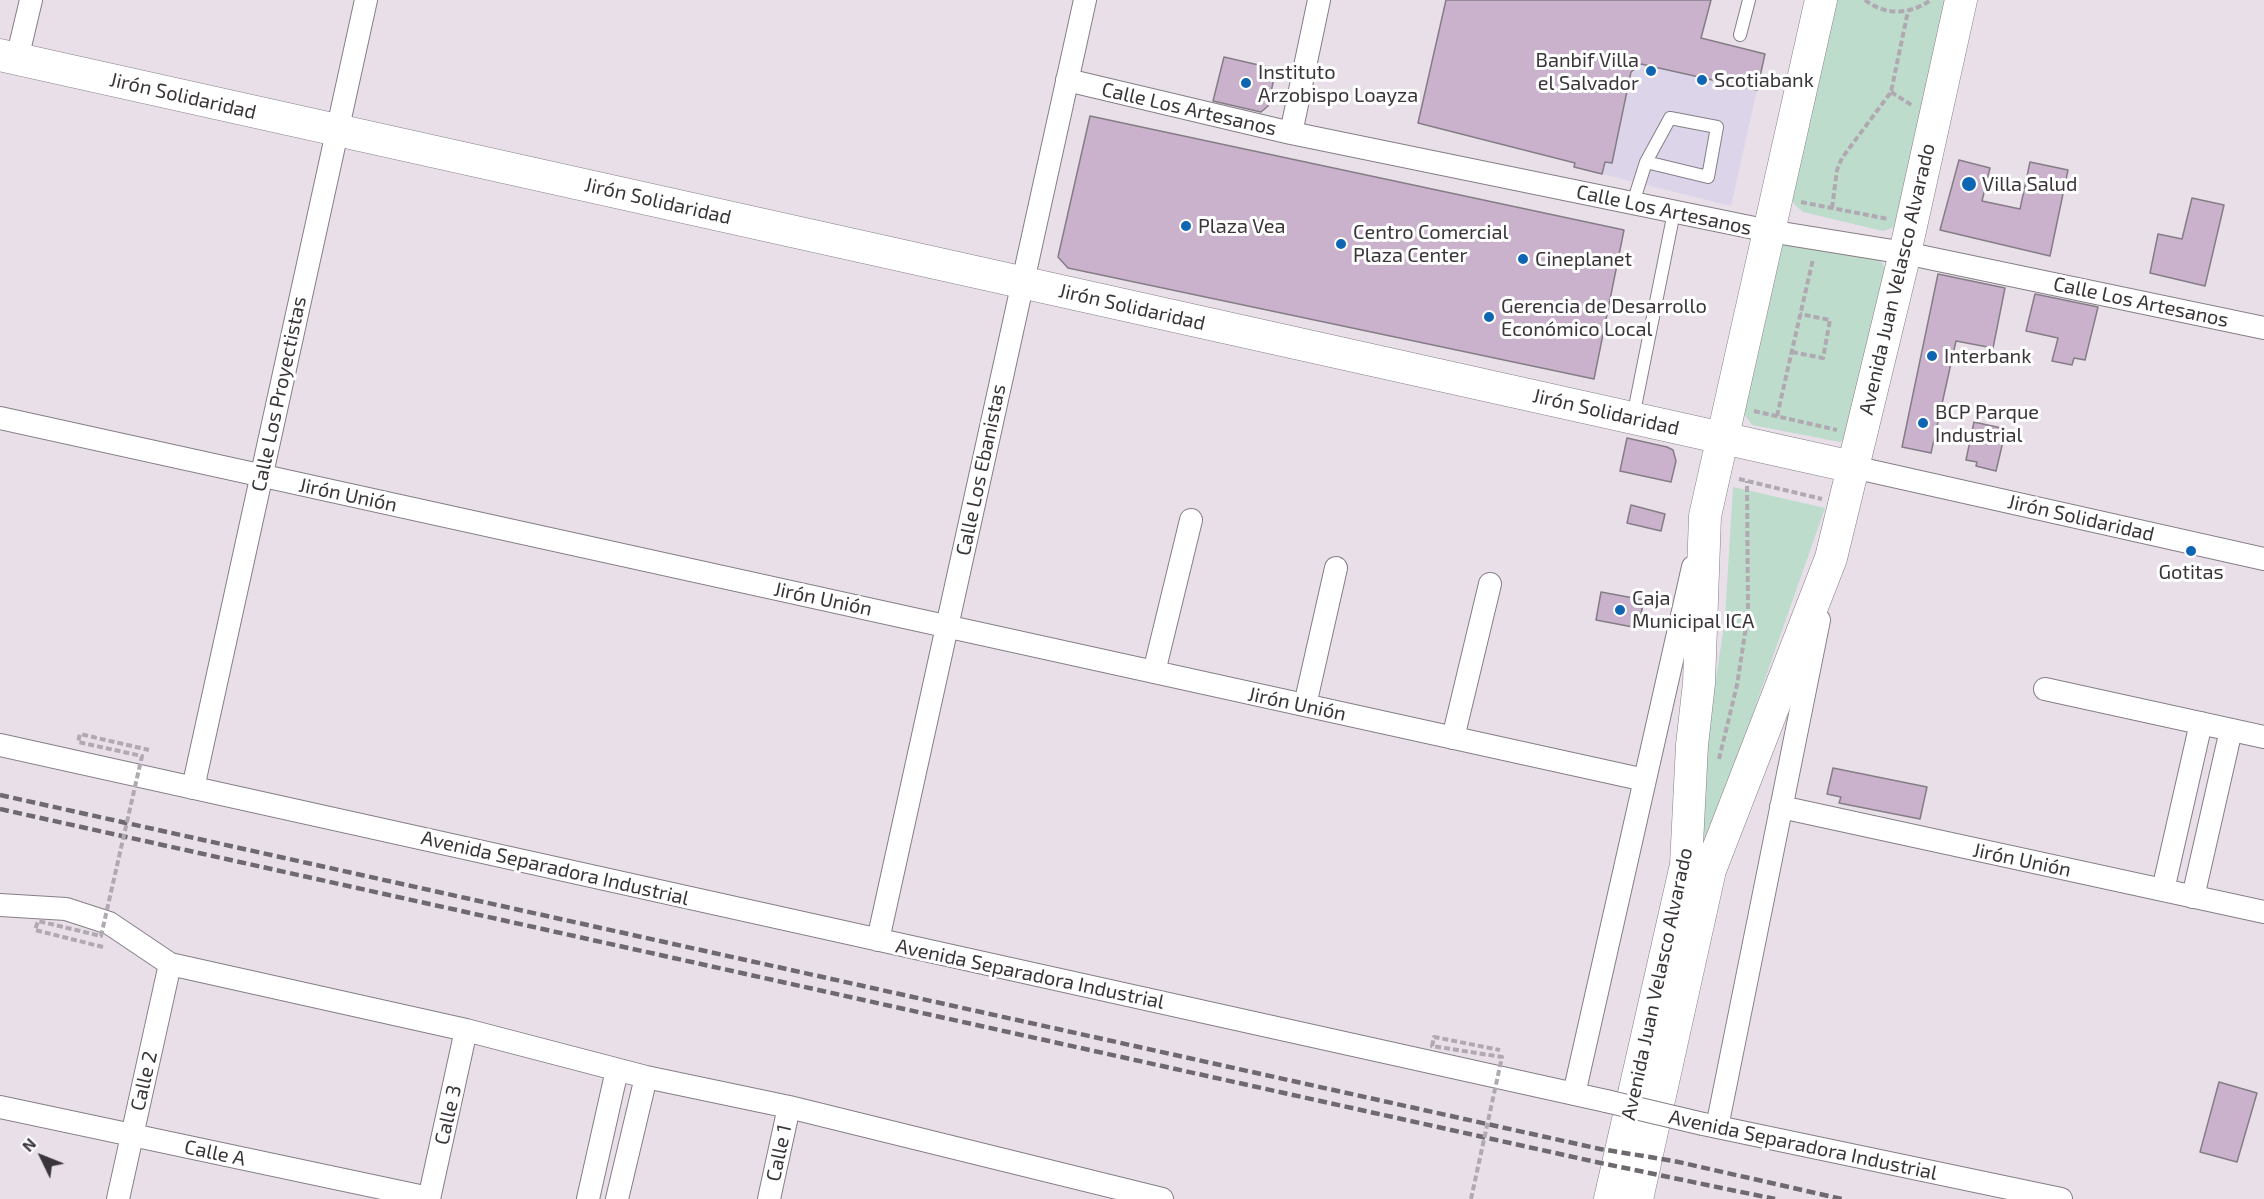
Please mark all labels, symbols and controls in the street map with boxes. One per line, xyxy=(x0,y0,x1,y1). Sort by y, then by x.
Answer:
place label: Banbif Villa el Salvador xyxy=(1536,48,1639,95)
place label: Instituto Arzobispo Loayza xyxy=(1258,60,1418,107)
marker: Banbif Villa el Salvador xyxy=(1644,64,1658,78)
street label: Jirón Solidaridad xyxy=(107,67,259,125)
place label: Scotiabank xyxy=(1714,68,1814,92)
marker: Scotiabank xyxy=(1695,73,1709,87)
marker: Instituto Arzobispo Loayza xyxy=(1239,76,1253,90)
street label: Calle Los Artesanos xyxy=(1099,77,1279,141)
street label: Avenida Juan Velasco Alvarado xyxy=(1854,141,1940,417)
street label: Jirón Solidaridad xyxy=(582,172,734,230)
place label: Villa Salud xyxy=(1982,172,2077,196)
marker: Villa Salud xyxy=(1960,175,1978,193)
street label: Calle Los Artesanos xyxy=(1574,180,1754,240)
place label: Plaza Vea xyxy=(1198,214,1285,238)
marker: Plaza Vea xyxy=(1179,219,1193,233)
place label: Centro Comercial Plaza Center xyxy=(1353,220,1508,267)
marker: Centro Comercial Plaza Center xyxy=(1334,237,1348,251)
place label: Cineplanet xyxy=(1535,247,1632,271)
marker: Cineplanet xyxy=(1516,252,1530,266)
street label: Calle Los Artesanos xyxy=(2051,272,2231,332)
street label: Jirón Solidaridad xyxy=(1056,278,1208,336)
street label: Calle Los Proyectistas xyxy=(247,294,311,494)
place label: Gerencia de Desarrollo Económico Local xyxy=(1501,294,1707,341)
marker: Gerencia de Desarrollo Económico Local xyxy=(1482,310,1496,324)
place label: Interbank xyxy=(1944,344,2031,368)
marker: Interbank xyxy=(1925,349,1939,363)
street label: Calle Los Ebanistas xyxy=(951,382,1011,558)
street label: Jirón Solidaridad xyxy=(1530,383,1682,441)
place label: BCP Parque Industrial xyxy=(1935,400,2039,447)
marker: BCP Parque Industrial xyxy=(1916,416,1930,430)
street label: Jirón Unión xyxy=(297,473,399,517)
street label: Jirón Solidaridad xyxy=(2005,489,2157,547)
marker: Gotitas xyxy=(2184,544,2198,558)
place label: Gotitas xyxy=(2158,560,2224,584)
street label: Jirón Unión xyxy=(772,577,874,621)
place label: Caja Municipal ICA xyxy=(1632,586,1754,633)
marker: Caja Municipal ICA xyxy=(1613,603,1627,617)
street label: Jirón Unión xyxy=(1246,682,1348,726)
street label: Avenida Separadora Industrial xyxy=(419,825,691,911)
street label: Jirón Unión xyxy=(1971,838,2073,882)
street label: Avenida Juan Velasco Alvarado xyxy=(1616,846,1698,1122)
street label: Avenida Separadora Industrial xyxy=(894,934,1166,1014)
street label: Calle 2 xyxy=(125,1049,163,1113)
street label: Calle 3 xyxy=(429,1083,467,1147)
street label: Avenida Separadora Industrial xyxy=(1667,1105,1939,1185)
street label: Calle 1 xyxy=(761,1122,797,1184)
north arrow xyxy=(12,1127,72,1187)
text: N xyxy=(18,1134,39,1155)
street label: Calle A xyxy=(182,1135,248,1171)

